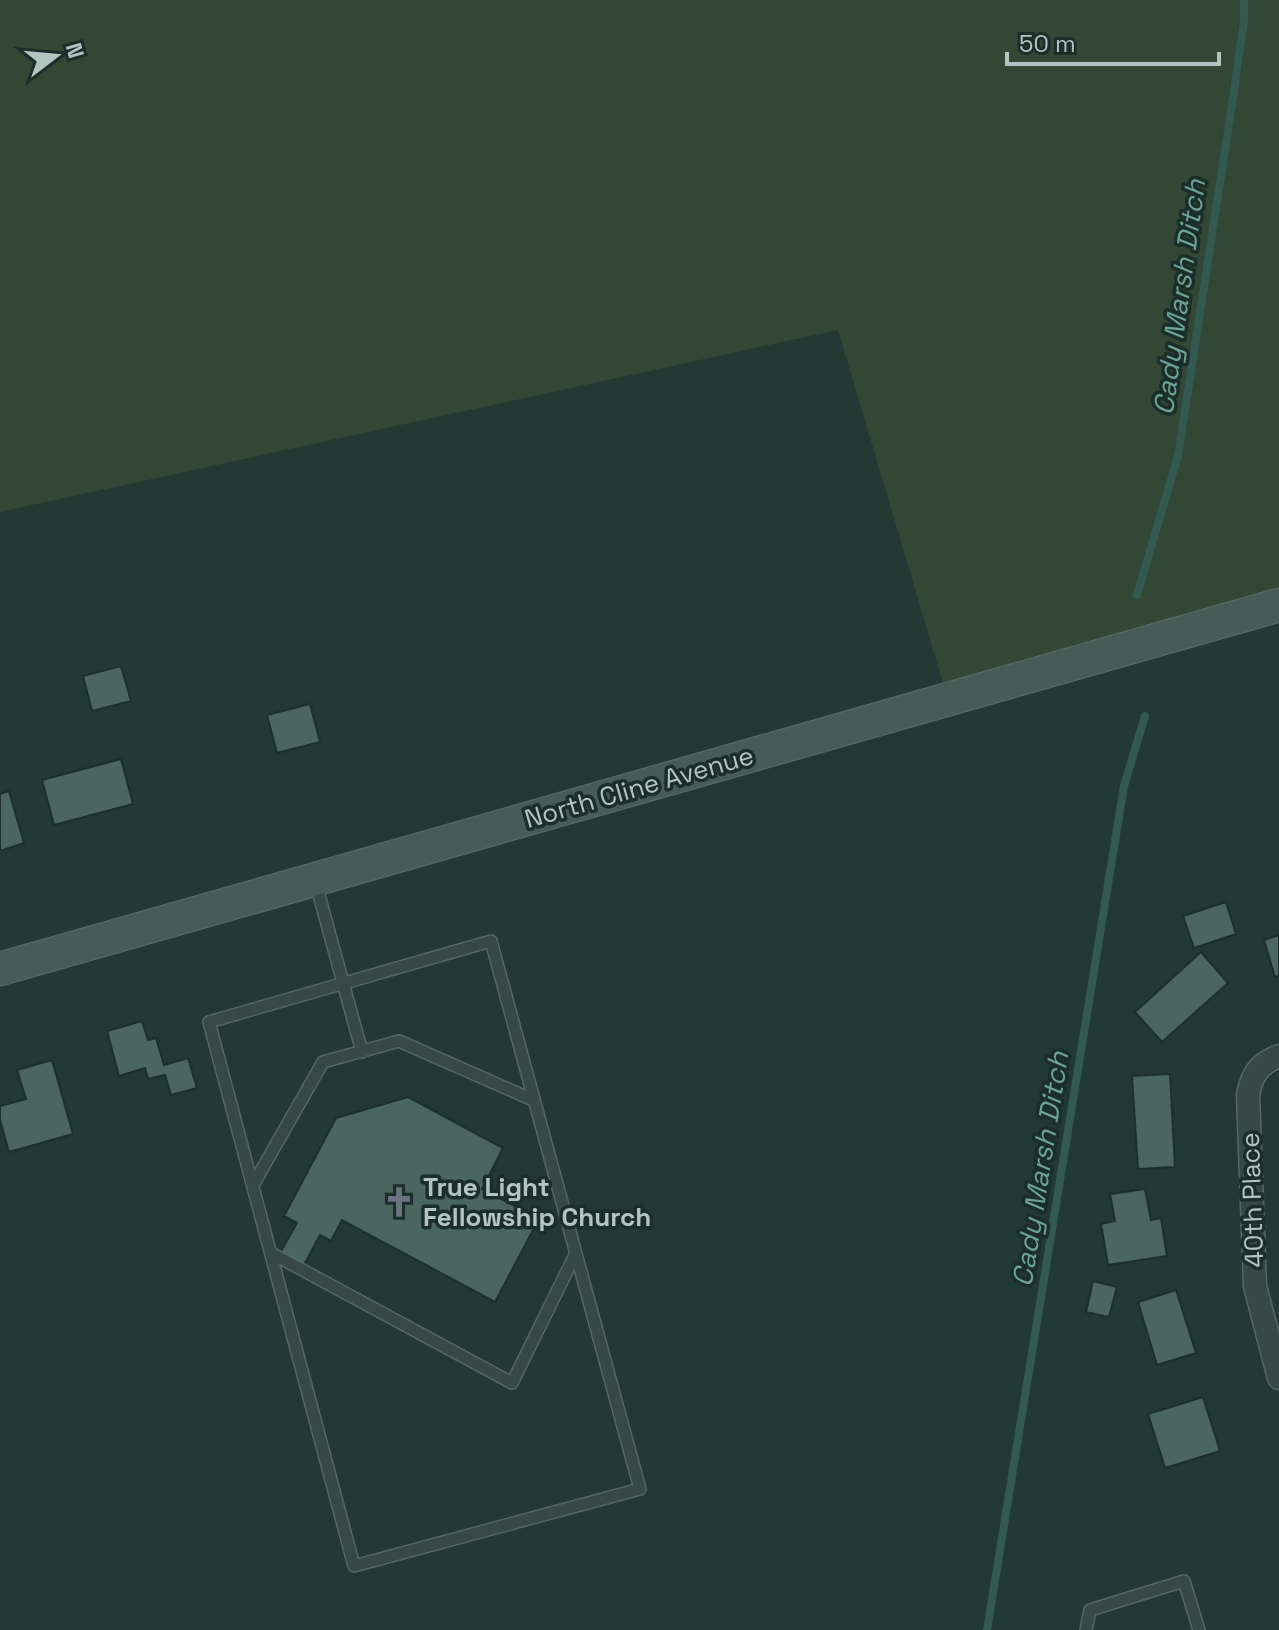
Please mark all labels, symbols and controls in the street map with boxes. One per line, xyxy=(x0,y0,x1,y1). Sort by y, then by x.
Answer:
north arrow xyxy=(16,16,96,96)
scale bar xyxy=(1007,16,1219,66)
text: 50 m xyxy=(1019,28,1076,59)
text: N xyxy=(60,40,91,61)
water label: Cady Marsh Ditch xyxy=(1145,176,1213,417)
street label: North Cline Avenue xyxy=(521,738,757,836)
water label: Cady Marsh Ditch xyxy=(1004,1048,1076,1289)
street label: 40th Place xyxy=(1233,1132,1271,1268)
place label: True Light Fellowship Church xyxy=(423,1170,651,1234)
church icon: True Light Fellowship Church xyxy=(382,1185,416,1219)

